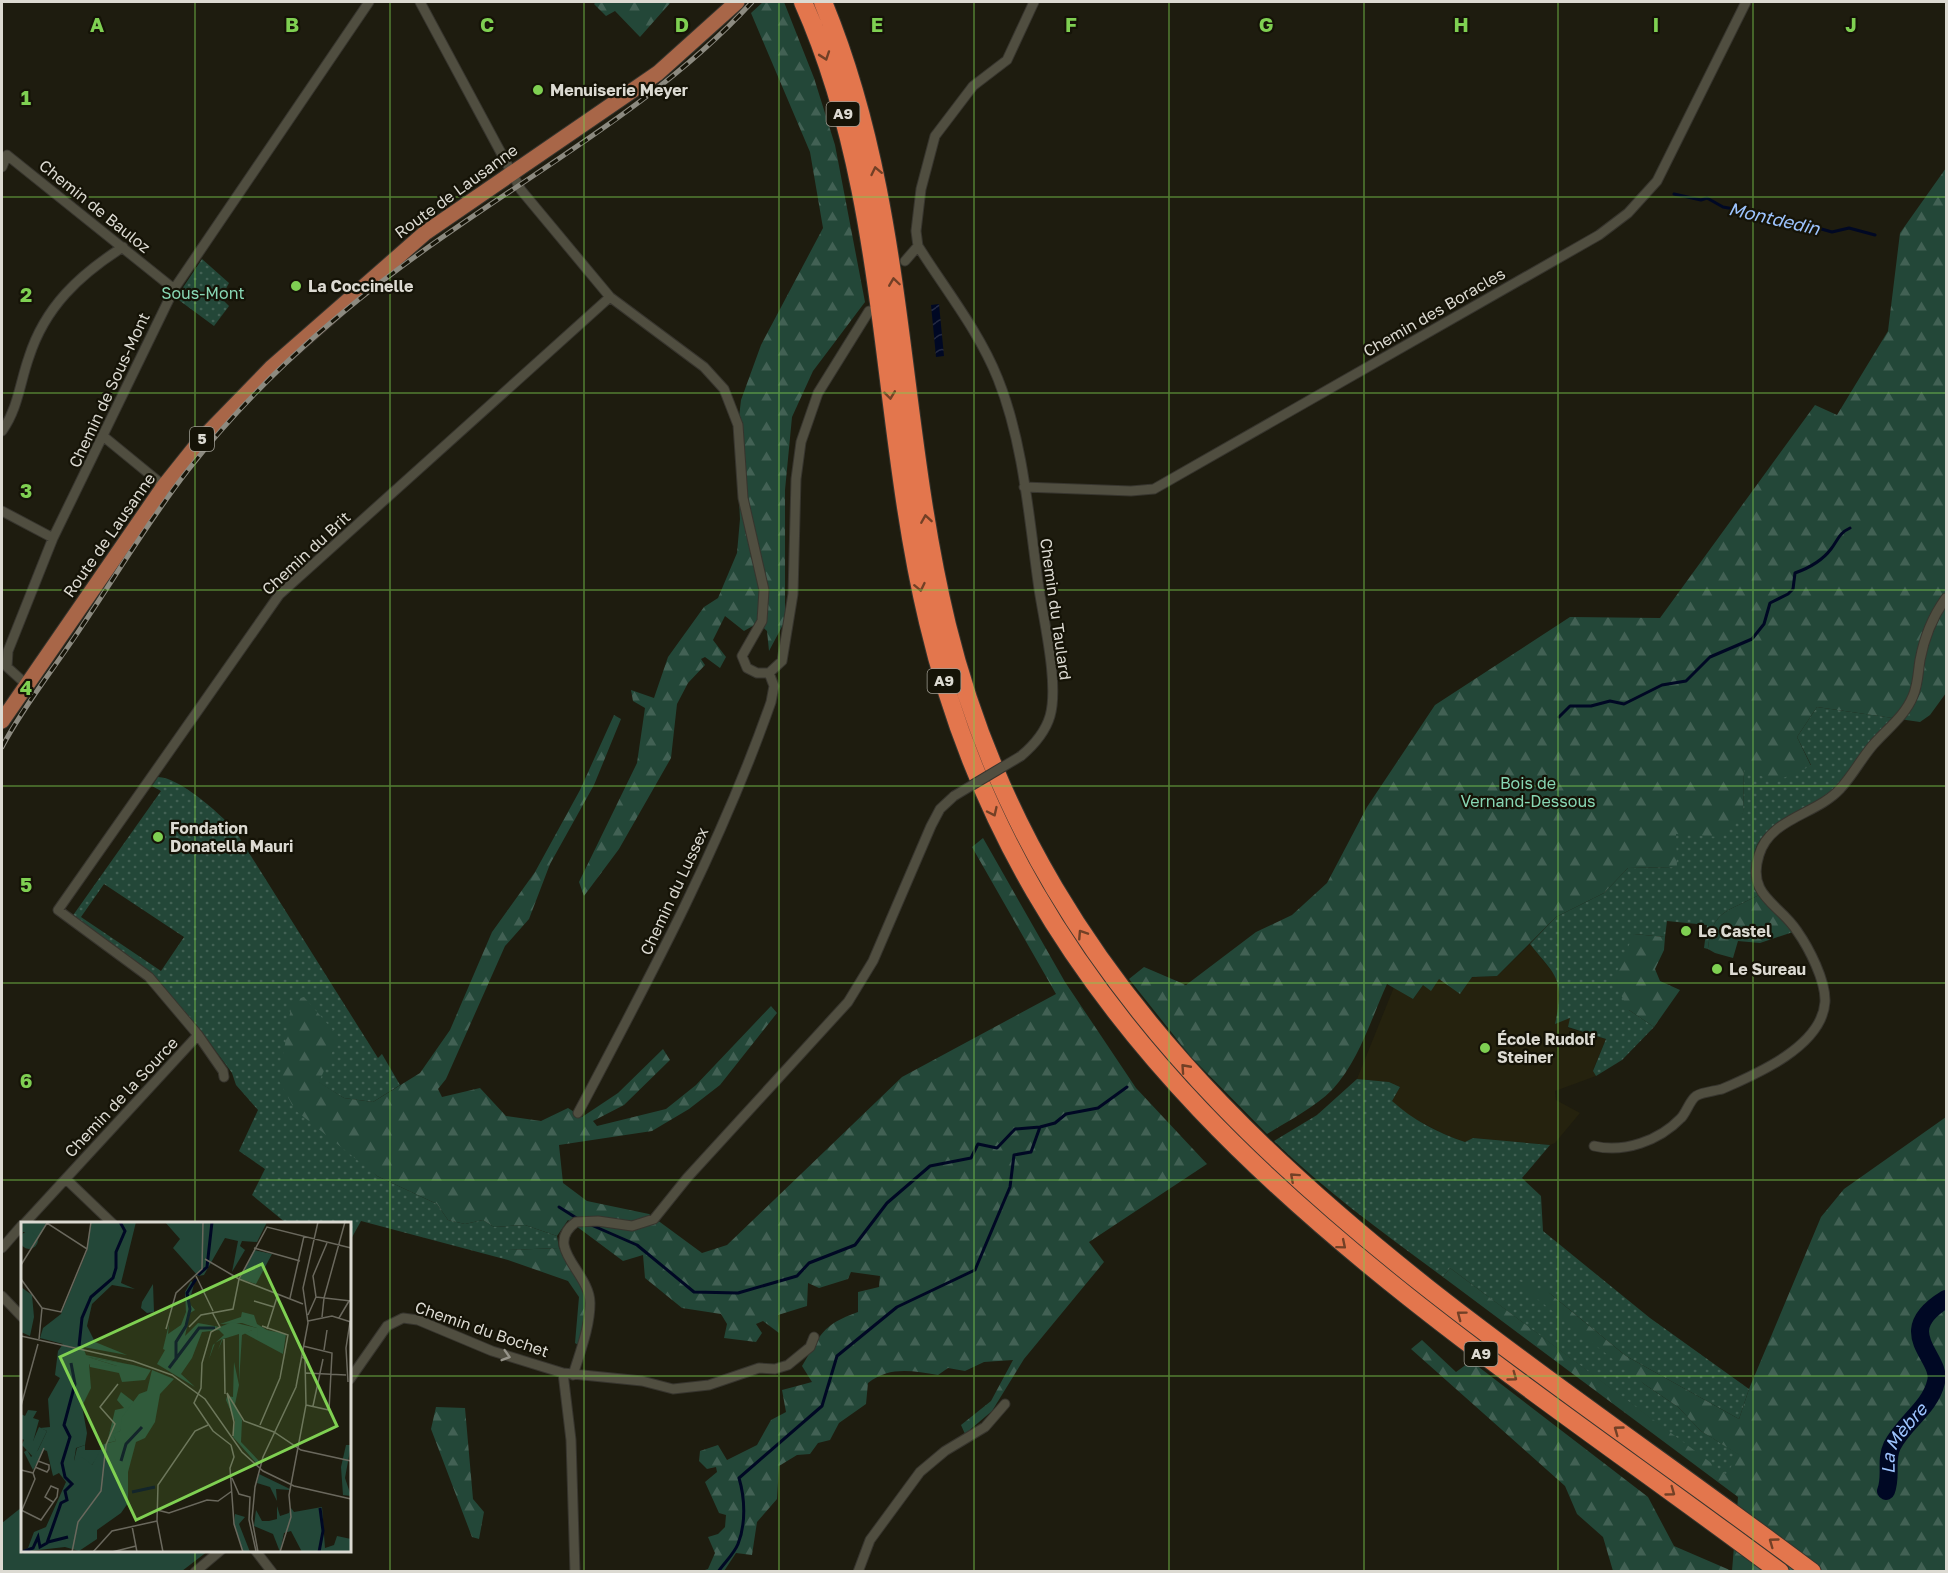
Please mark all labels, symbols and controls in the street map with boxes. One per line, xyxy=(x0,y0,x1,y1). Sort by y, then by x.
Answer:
text: A xyxy=(90,12,104,36)
text: B xyxy=(285,12,299,36)
text: C xyxy=(480,12,494,36)
text: D xyxy=(675,12,689,36)
text: E xyxy=(871,12,883,36)
text: F xyxy=(1065,12,1077,36)
text: G xyxy=(1259,12,1273,36)
text: H xyxy=(1453,12,1469,36)
text: I xyxy=(1653,12,1659,36)
text: J xyxy=(1845,12,1857,36)
one-way arrow xyxy=(817,50,830,61)
place label: Menuiserie Meyer xyxy=(550,80,688,100)
marker: Menuiserie Meyer xyxy=(531,83,545,97)
text: 1 xyxy=(21,85,31,109)
road number: A9 xyxy=(826,102,860,126)
street label: Route de Lausanne xyxy=(391,140,521,242)
street label: Chemin de Bauloz xyxy=(35,155,155,257)
one-way arrow xyxy=(870,166,883,176)
water label: Montdedin xyxy=(1727,197,1823,239)
street label: Chemin des Boracles xyxy=(1359,263,1509,361)
place label: La Coccinelle xyxy=(308,276,414,296)
one-way arrow xyxy=(889,277,901,287)
marker: La Coccinelle xyxy=(289,279,303,293)
text: 2 xyxy=(20,282,32,306)
park label: Sous-Mont xyxy=(161,283,245,303)
street label: Chemin de Sous-Mont xyxy=(64,309,154,471)
one-way arrow xyxy=(884,390,896,399)
road number: 5 xyxy=(190,427,214,451)
street label: Route de Lausanne xyxy=(59,469,159,601)
text: 3 xyxy=(20,478,32,502)
street label: Chemin du Brit xyxy=(258,507,354,599)
one-way arrow xyxy=(920,514,933,524)
street label: Chemin du Taulard xyxy=(1036,537,1076,681)
one-way arrow xyxy=(913,582,926,592)
road number: A9 xyxy=(928,669,960,693)
text: 4 xyxy=(20,675,32,699)
park label: Bois de Vernand-Dessous xyxy=(1460,773,1596,811)
one-way arrow xyxy=(986,806,998,817)
place label: Fondation Donatella Mauri xyxy=(170,818,294,856)
street label: Chemin du Lussex xyxy=(636,824,713,958)
marker: Fondation Donatella Mauri xyxy=(151,830,165,844)
text: 5 xyxy=(20,872,32,896)
place label: Le Castel xyxy=(1698,921,1772,941)
marker: Le Castel xyxy=(1679,924,1693,938)
one-way arrow xyxy=(1079,929,1090,940)
place label: Le Sureau xyxy=(1729,959,1806,979)
marker: Le Sureau xyxy=(1710,962,1724,976)
place label: École Rudolf Steiner xyxy=(1497,1029,1595,1067)
street label: Chemin de la Source xyxy=(60,1033,182,1161)
marker: École Rudolf Steiner xyxy=(1478,1041,1492,1055)
one-way arrow xyxy=(1181,1064,1192,1074)
text: 6 xyxy=(20,1068,32,1092)
one-way arrow xyxy=(1290,1173,1301,1184)
inset map xyxy=(21,1222,351,1552)
one-way arrow xyxy=(1336,1238,1347,1249)
street label: Chemin du Bochet xyxy=(412,1297,552,1361)
one-way arrow xyxy=(1457,1311,1468,1322)
road number: A9 xyxy=(1464,1342,1498,1366)
one-way arrow xyxy=(500,1349,511,1361)
one-way arrow xyxy=(1506,1370,1517,1381)
water label: La Mèbre xyxy=(1876,1397,1932,1474)
one-way arrow xyxy=(1614,1426,1625,1437)
one-way arrow xyxy=(1665,1484,1676,1495)
one-way arrow xyxy=(1769,1538,1780,1549)

